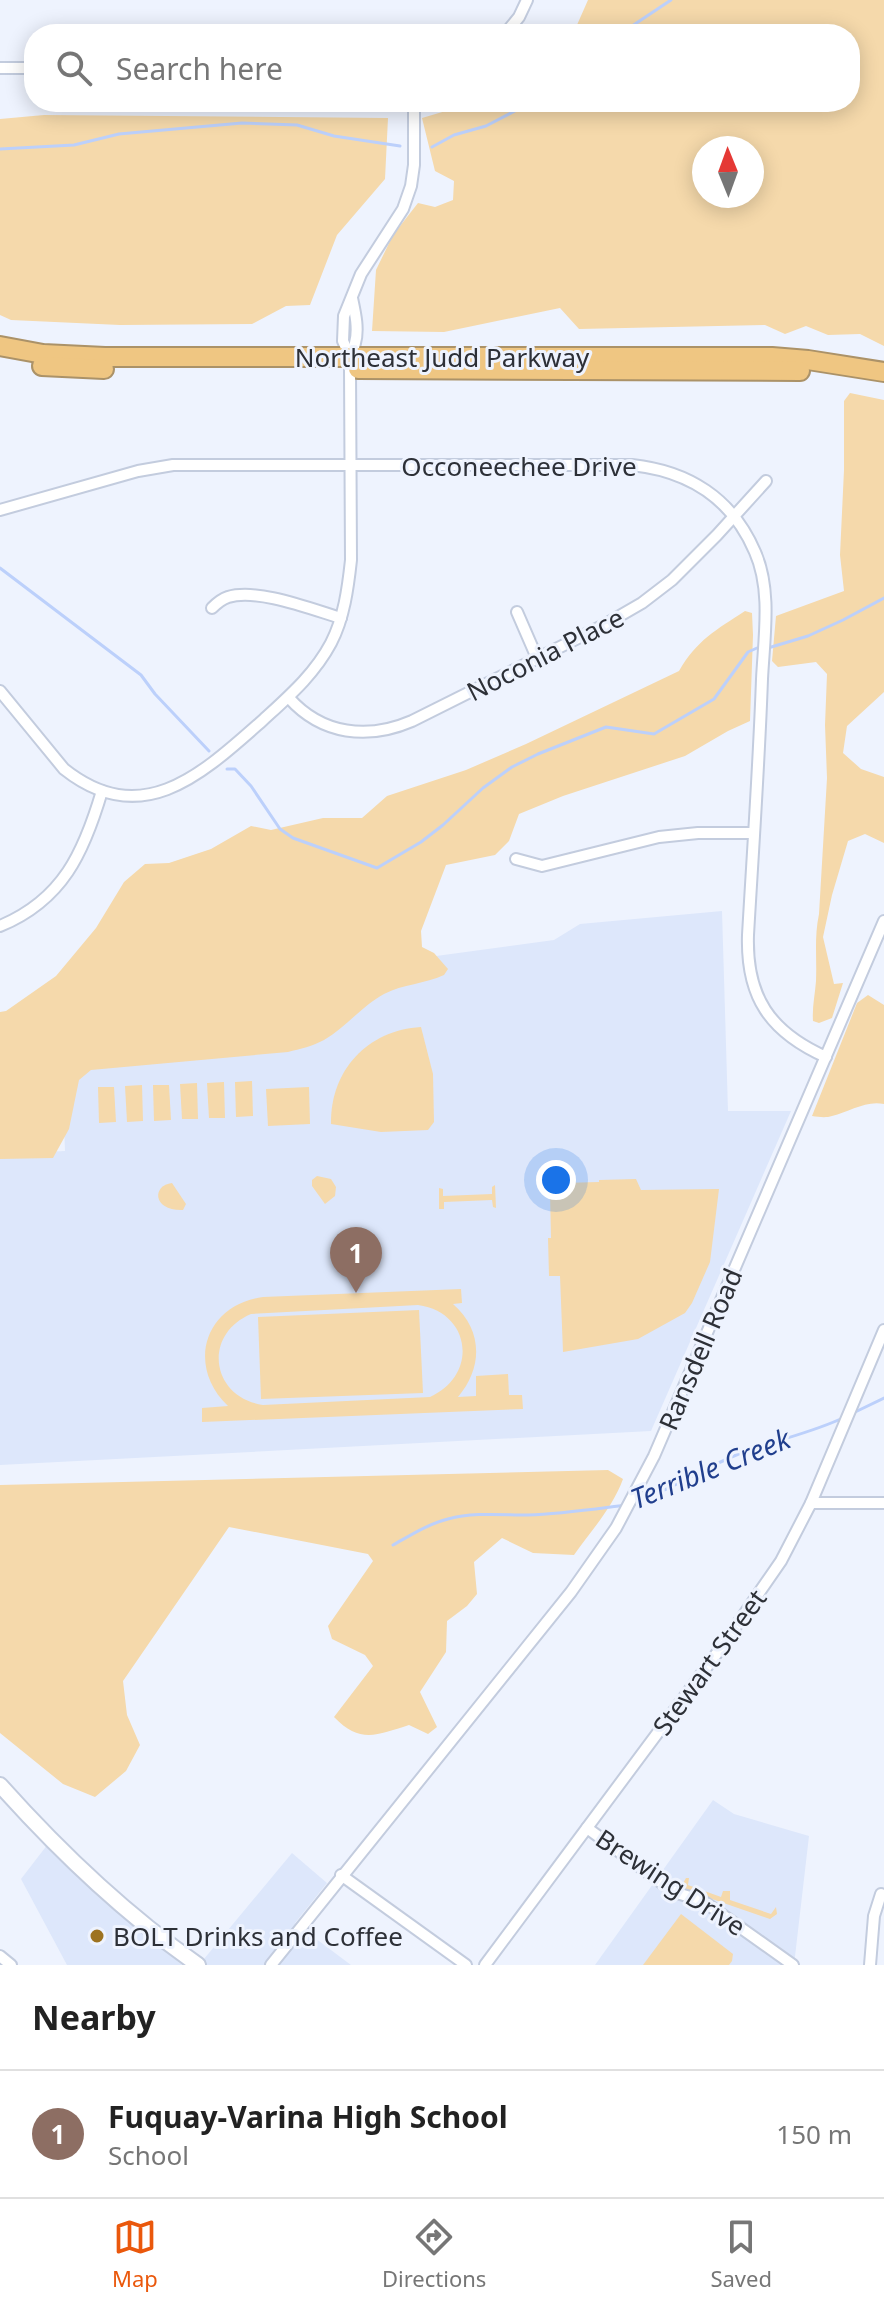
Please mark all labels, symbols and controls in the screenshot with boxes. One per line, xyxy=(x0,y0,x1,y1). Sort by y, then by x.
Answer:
search box xyxy=(24,24,860,112)
icon: search xyxy=(52,46,96,90)
text: Search here xyxy=(116,48,283,89)
north arrow xyxy=(692,136,764,208)
street label: Northeast Judd Parkway xyxy=(295,339,590,375)
street label: Occoneechee Drive xyxy=(401,448,637,484)
street label: Noconia Place xyxy=(460,599,630,709)
your location xyxy=(536,1160,576,1200)
pin: 1 xyxy=(330,1227,382,1293)
street label: Ransdell Road xyxy=(650,1263,750,1435)
water label: Terrible Creek xyxy=(624,1418,797,1517)
street label: Stewart Street xyxy=(644,1582,774,1742)
street label: Brewing Drive xyxy=(589,1820,753,1944)
place label: BOLT Drinks and Coffee xyxy=(113,1918,403,1954)
marker: BOLT Drinks and Coffee xyxy=(88,1927,106,1945)
text: Nearby xyxy=(32,1994,156,2040)
text: Fuquay-Varina High School xyxy=(108,2096,508,2137)
text: 1 xyxy=(51,2116,65,2152)
text: 150 m xyxy=(776,2116,852,2152)
text: School xyxy=(108,2137,189,2173)
tab: Map xyxy=(112,2215,158,2293)
tab: Directions xyxy=(382,2215,486,2293)
tab: Saved xyxy=(710,2215,772,2293)

